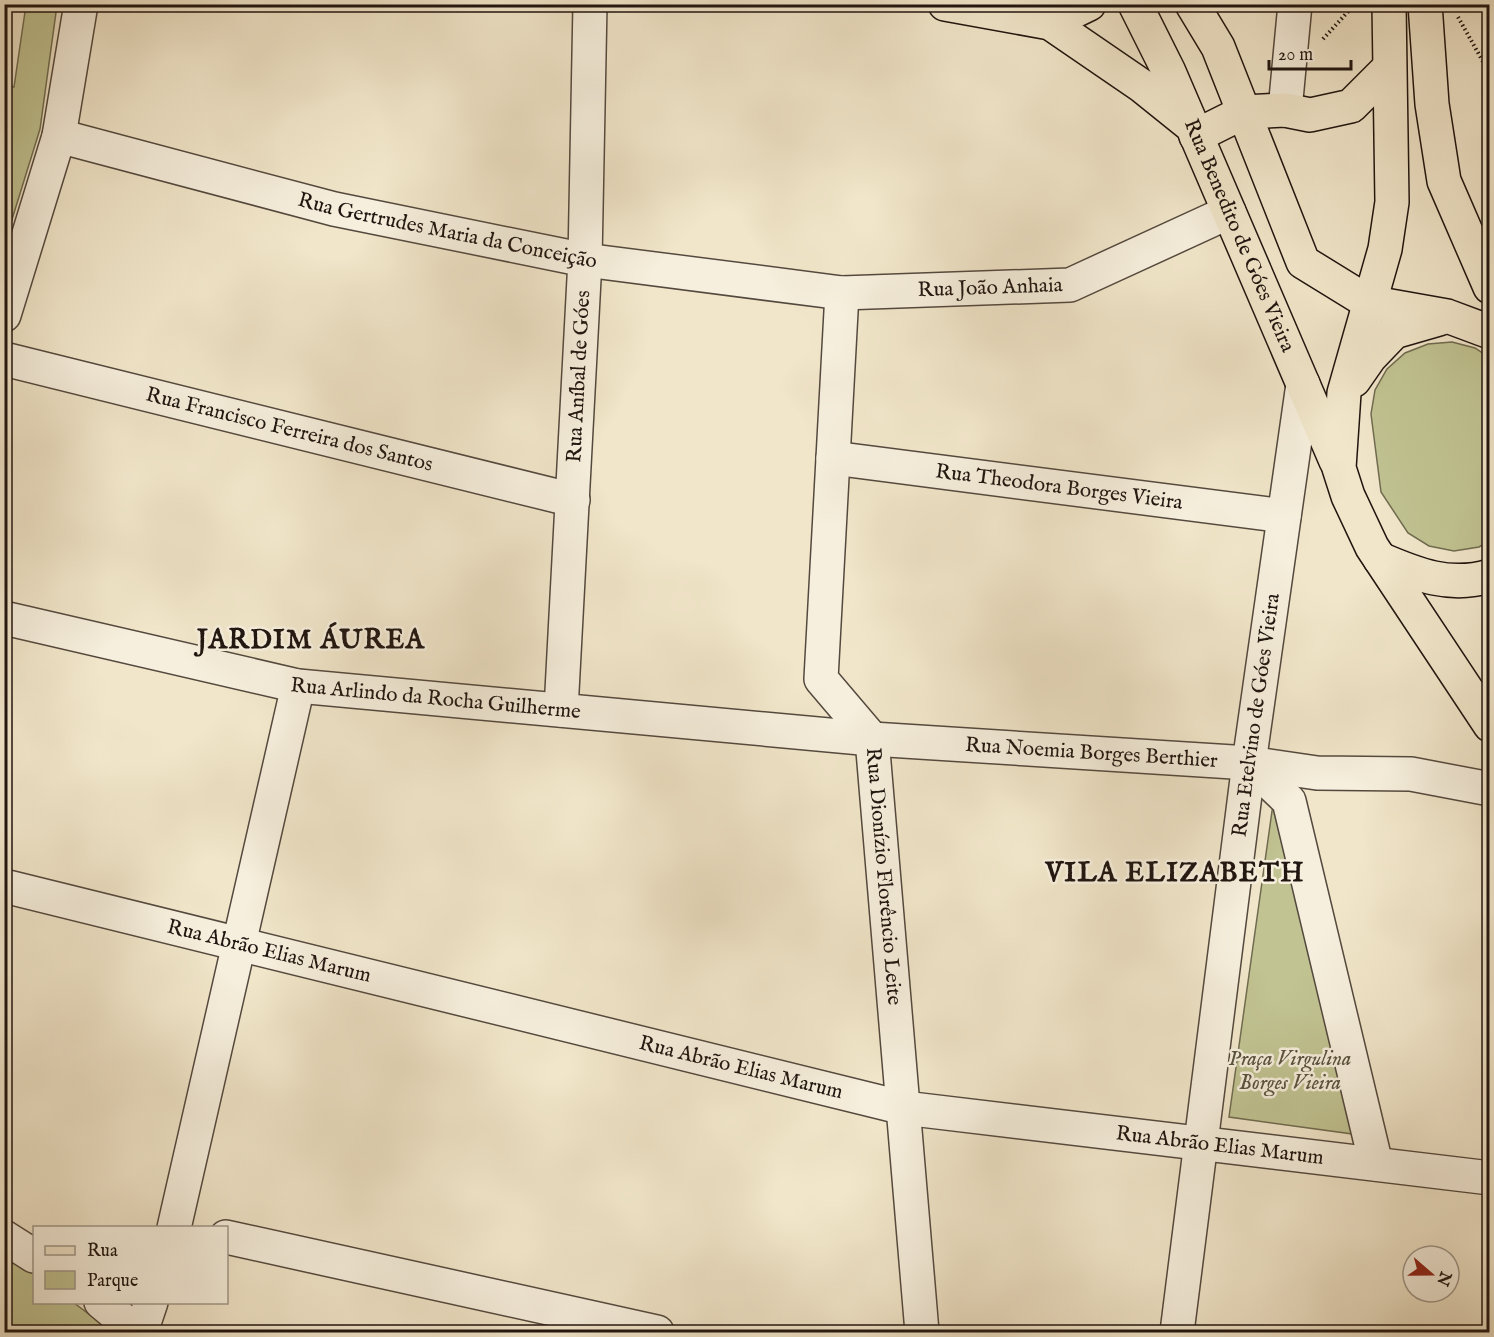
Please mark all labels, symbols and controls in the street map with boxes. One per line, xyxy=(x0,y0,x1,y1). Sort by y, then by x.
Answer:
scale bar xyxy=(1269,33,1352,71)
text: 20 m xyxy=(1278,44,1313,67)
street label: Rua Benedito de Góes Vieira xyxy=(1177,115,1302,357)
street label: Rua Gertrudes Maria da Conceição xyxy=(295,186,598,275)
street label: Rua João Anhaia xyxy=(917,272,1064,304)
street label: Rua Aníbal de Góes xyxy=(561,290,597,463)
street label: Rua Francisco Ferreira dos Santos xyxy=(143,381,436,478)
street label: Rua Theodora Borges Vieira xyxy=(934,458,1185,516)
street label: Rua Etelvino de Góes Vieira xyxy=(1226,591,1287,839)
district label: JARDIM ÁUREA xyxy=(194,622,426,658)
street label: Rua Arlindo da Rocha Guilherme xyxy=(289,672,582,726)
street label: Rua Noemia Borges Berthier xyxy=(964,731,1219,774)
street label: Rua Dionízio Florêncio Leite xyxy=(859,746,908,1006)
district label: VILA ELIZABETH xyxy=(1044,857,1305,891)
street label: Rua Abrão Elias Marum xyxy=(164,913,374,990)
street label: Rua Abrão Elias Marum xyxy=(636,1030,846,1106)
park label: Praça Virgulina Borges Vieira xyxy=(1229,1046,1351,1097)
street label: Rua Abrão Elias Marum xyxy=(1114,1120,1325,1172)
legend xyxy=(33,1226,228,1304)
text: Rua xyxy=(87,1240,118,1263)
north arrow xyxy=(1401,1244,1461,1304)
text: N xyxy=(1431,1268,1455,1289)
text: Parque xyxy=(87,1270,138,1293)

